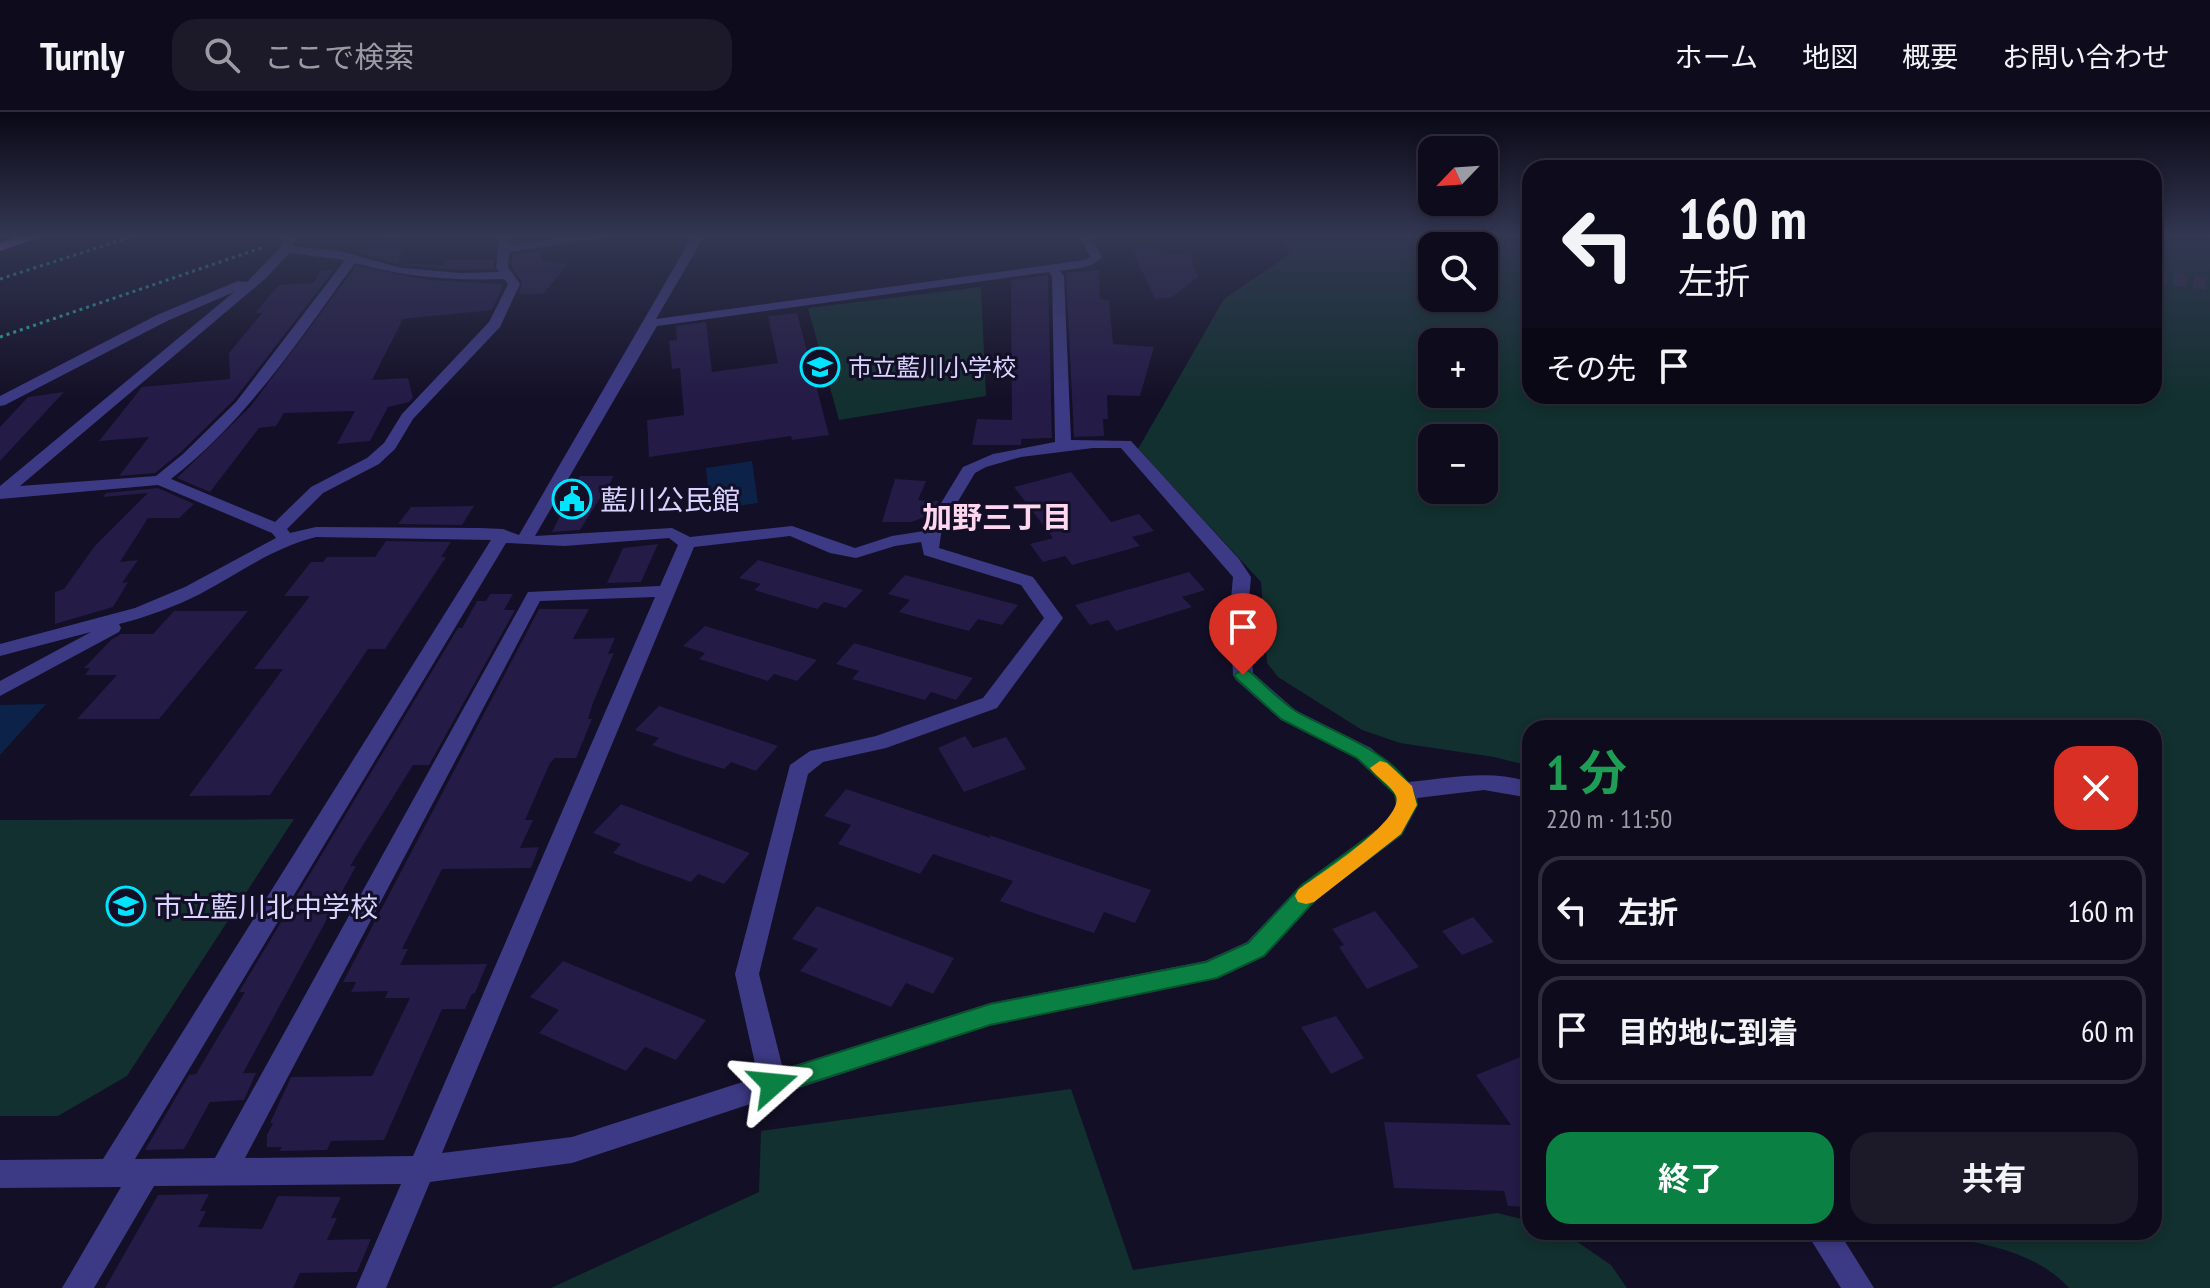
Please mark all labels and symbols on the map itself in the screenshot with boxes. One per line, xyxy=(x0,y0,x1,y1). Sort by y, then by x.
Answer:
north arrow xyxy=(1418,136,1498,216)
school or university icon: 市立藍川小学校 xyxy=(799,346,841,388)
place label: 市立藍川小学校 xyxy=(848,352,1016,383)
public building icon: 藍川公民館 xyxy=(551,478,593,520)
place label: 藍川公民館 xyxy=(600,481,740,518)
district label: 加野三丁目 xyxy=(922,497,1072,536)
pin xyxy=(1209,593,1277,675)
school or university icon: 市立藍川北中学校 xyxy=(105,885,147,927)
place label: 市立藍川北中学校 xyxy=(154,888,378,925)
position arrow xyxy=(731,1042,815,1126)

